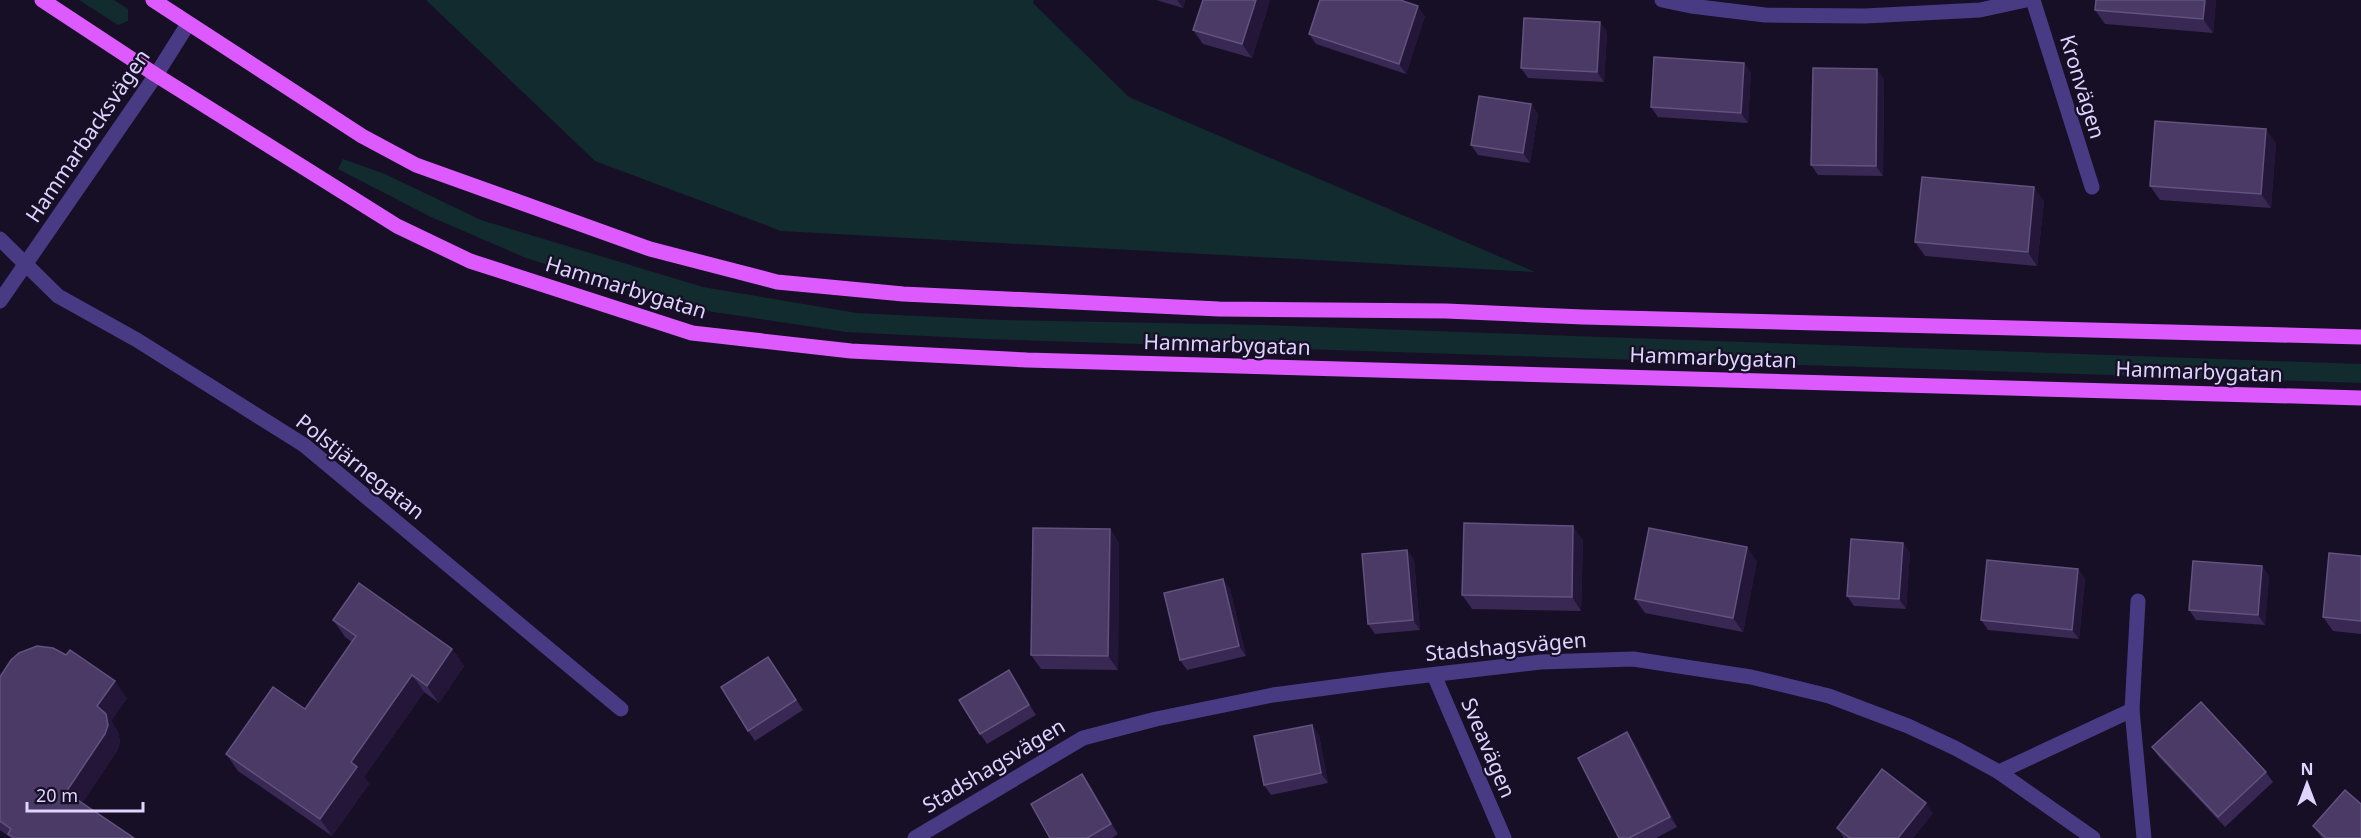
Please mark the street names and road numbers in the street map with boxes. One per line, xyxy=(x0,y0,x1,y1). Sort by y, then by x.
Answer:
street label: Kronvägen xyxy=(2054,31,2112,142)
street label: Hammarbacksvägen xyxy=(19,43,156,228)
street label: Hammarbygatan xyxy=(542,249,710,325)
street label: Hammarbygatan xyxy=(1143,327,1311,361)
street label: Hammarbygatan xyxy=(1629,340,1797,374)
street label: Hammarbygatan xyxy=(2115,354,2283,388)
street label: Polstjärnegatan xyxy=(290,407,431,525)
street label: Stadshagsvägen xyxy=(1424,625,1588,667)
street label: Sveavägen xyxy=(1455,693,1523,802)
street label: Stadshagsvägen xyxy=(917,711,1070,819)

